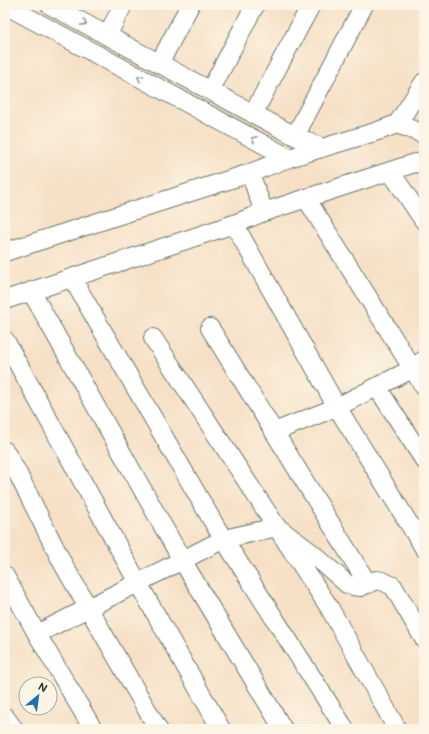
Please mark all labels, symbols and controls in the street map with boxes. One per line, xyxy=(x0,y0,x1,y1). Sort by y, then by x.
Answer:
one-way arrow xyxy=(80,19,87,26)
one-way arrow xyxy=(137,75,144,82)
one-way arrow xyxy=(251,137,259,144)
north arrow xyxy=(18,676,58,716)
text: N xyxy=(36,678,50,695)

